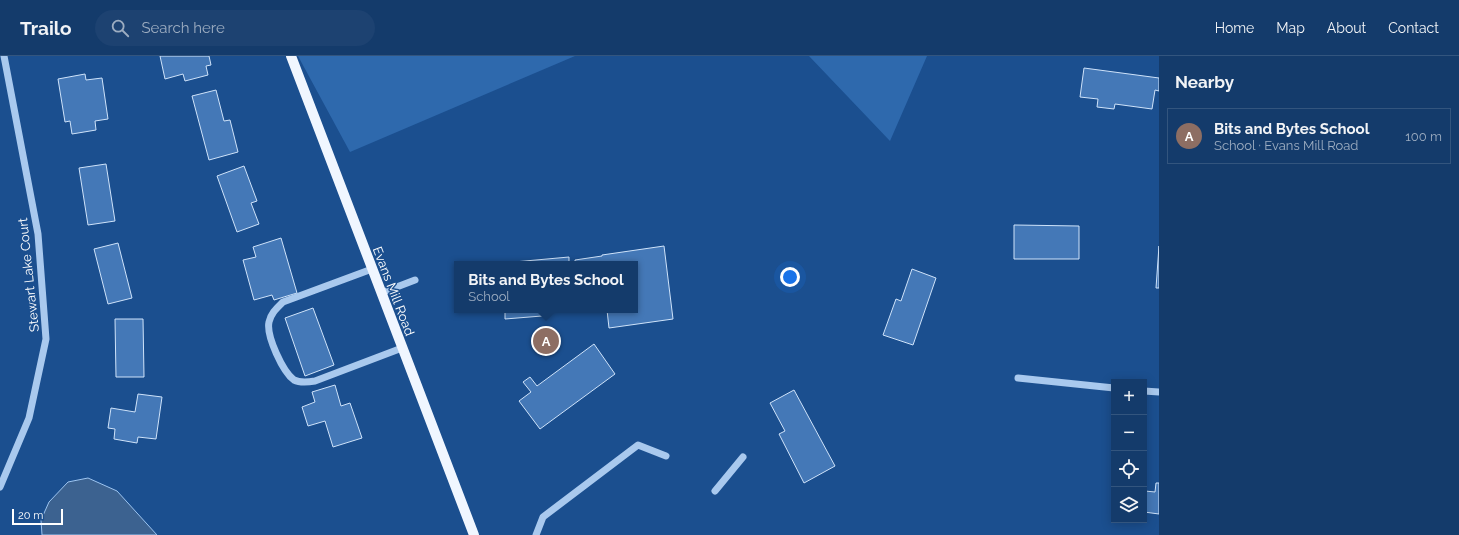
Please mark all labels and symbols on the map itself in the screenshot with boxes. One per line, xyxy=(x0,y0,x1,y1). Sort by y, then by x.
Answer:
street label: Stewart Lake Court xyxy=(15,217,42,333)
street label: Evans Mill Road xyxy=(370,245,417,338)
your location xyxy=(780,267,800,287)
pin: A xyxy=(533,326,559,356)
scale bar xyxy=(12,507,63,526)

